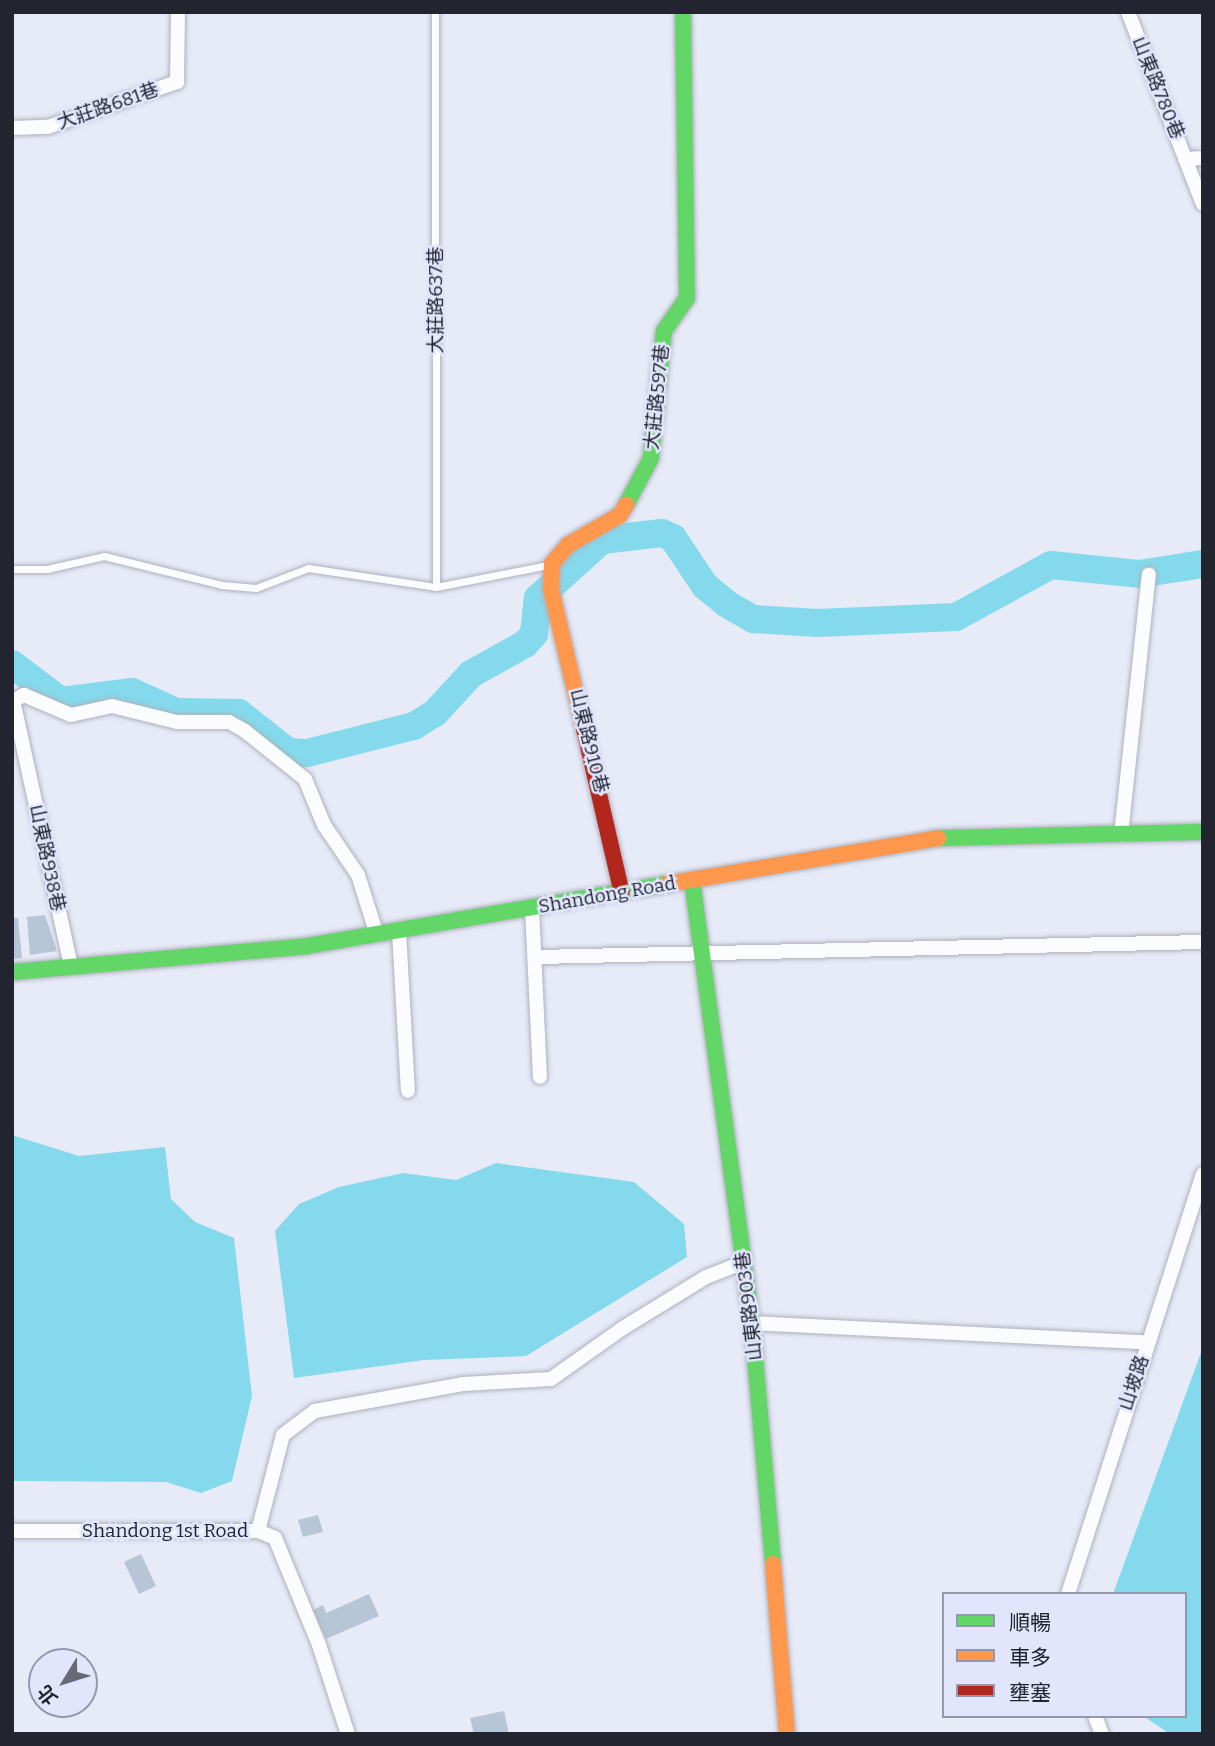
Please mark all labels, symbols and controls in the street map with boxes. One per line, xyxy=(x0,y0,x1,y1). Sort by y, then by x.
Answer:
street label: 山東路780巷 xyxy=(1127,33,1189,143)
street label: 大莊路681巷 xyxy=(54,78,162,134)
street label: 大莊路637巷 xyxy=(425,246,447,354)
street label: 大莊路597巷 xyxy=(640,343,674,451)
street label: 山東路910巷 xyxy=(565,686,613,796)
street label: 山東路938巷 xyxy=(25,802,69,914)
street label: Shandong Road xyxy=(537,872,677,918)
street label: 山東路903巷 xyxy=(731,1250,767,1362)
street label: 山坡路 xyxy=(1114,1352,1154,1414)
street label: Shandong 1st Road xyxy=(82,1520,248,1542)
legend xyxy=(942,1592,1187,1718)
text: 順暢 xyxy=(1009,1610,1051,1636)
text: 車多 xyxy=(1009,1645,1051,1671)
north arrow xyxy=(28,1648,98,1718)
text: 北 xyxy=(33,1680,63,1710)
text: 壅塞 xyxy=(1009,1680,1051,1706)

